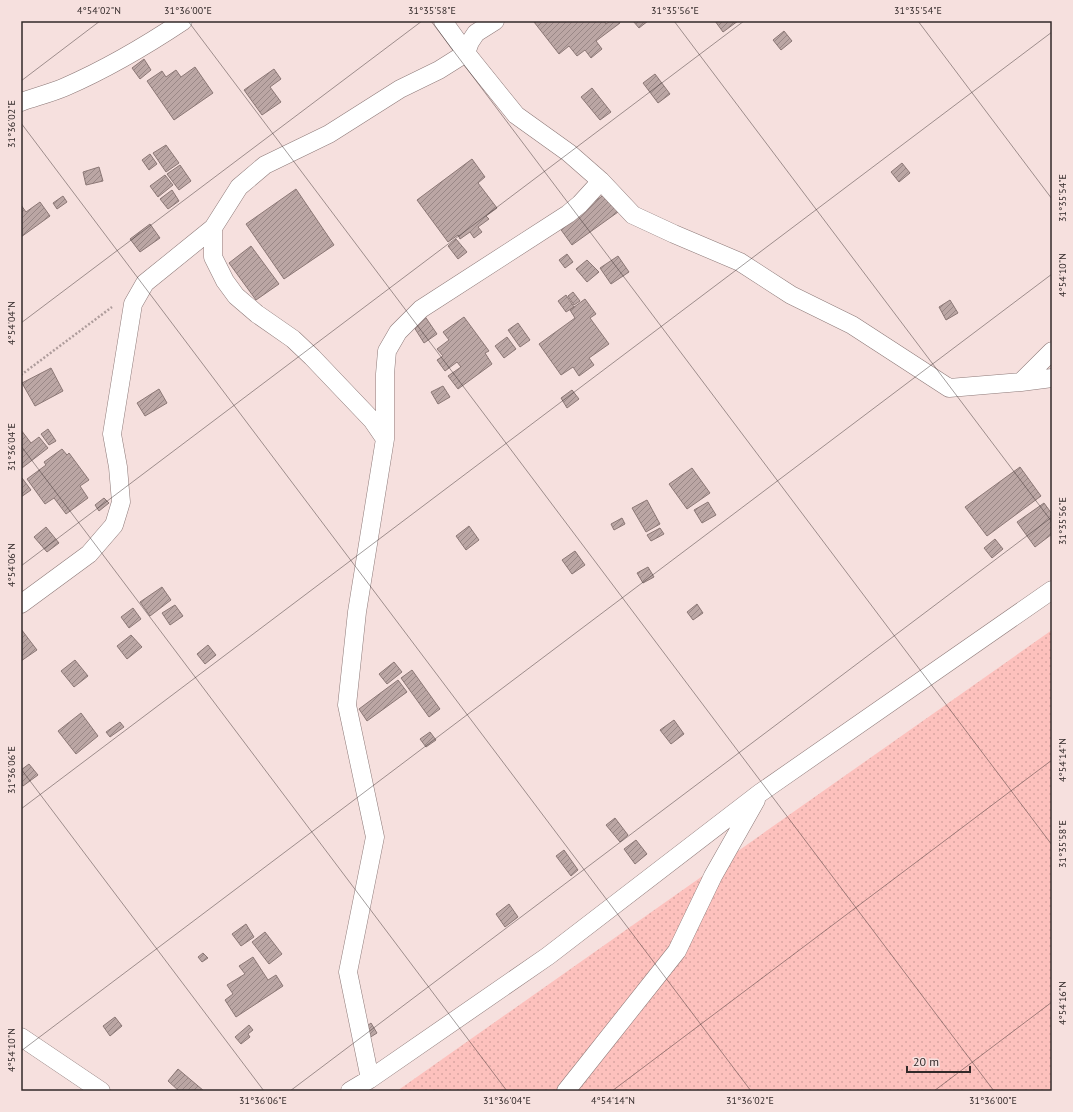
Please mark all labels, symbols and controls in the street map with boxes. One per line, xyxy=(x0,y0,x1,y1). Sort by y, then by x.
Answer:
text: 4°54'02"N xyxy=(77,4,121,17)
text: 31°36'00"E xyxy=(164,4,212,17)
text: 31°35'58"E xyxy=(408,4,456,17)
text: 31°35'56"E xyxy=(651,4,699,17)
text: 31°35'54"E xyxy=(894,4,942,17)
text: 31°36'02"E xyxy=(5,100,18,148)
text: 31°35'54"E xyxy=(1056,174,1069,222)
text: 4°54'10"N xyxy=(1056,253,1069,297)
text: 4°54'04"N xyxy=(5,301,18,345)
text: 31°36'04"E xyxy=(5,423,18,471)
text: 31°35'56"E xyxy=(1056,497,1069,545)
text: 4°54'06"N xyxy=(5,543,18,587)
text: 4°54'14"N xyxy=(1056,738,1069,782)
text: 31°36'06"E xyxy=(5,746,18,794)
text: 31°35'58"E xyxy=(1056,820,1069,868)
text: 4°54'16"N xyxy=(1056,981,1069,1025)
text: 4°54'10"N xyxy=(5,1028,18,1072)
scale bar xyxy=(907,1048,970,1074)
text: 20 m xyxy=(913,1054,939,1069)
text: 31°36'06"E xyxy=(239,1094,287,1107)
text: 31°36'04"E xyxy=(483,1094,531,1107)
text: 4°54'14"N xyxy=(591,1094,635,1107)
text: 31°36'02"E xyxy=(726,1094,774,1107)
text: 31°36'00"E xyxy=(969,1094,1017,1107)

